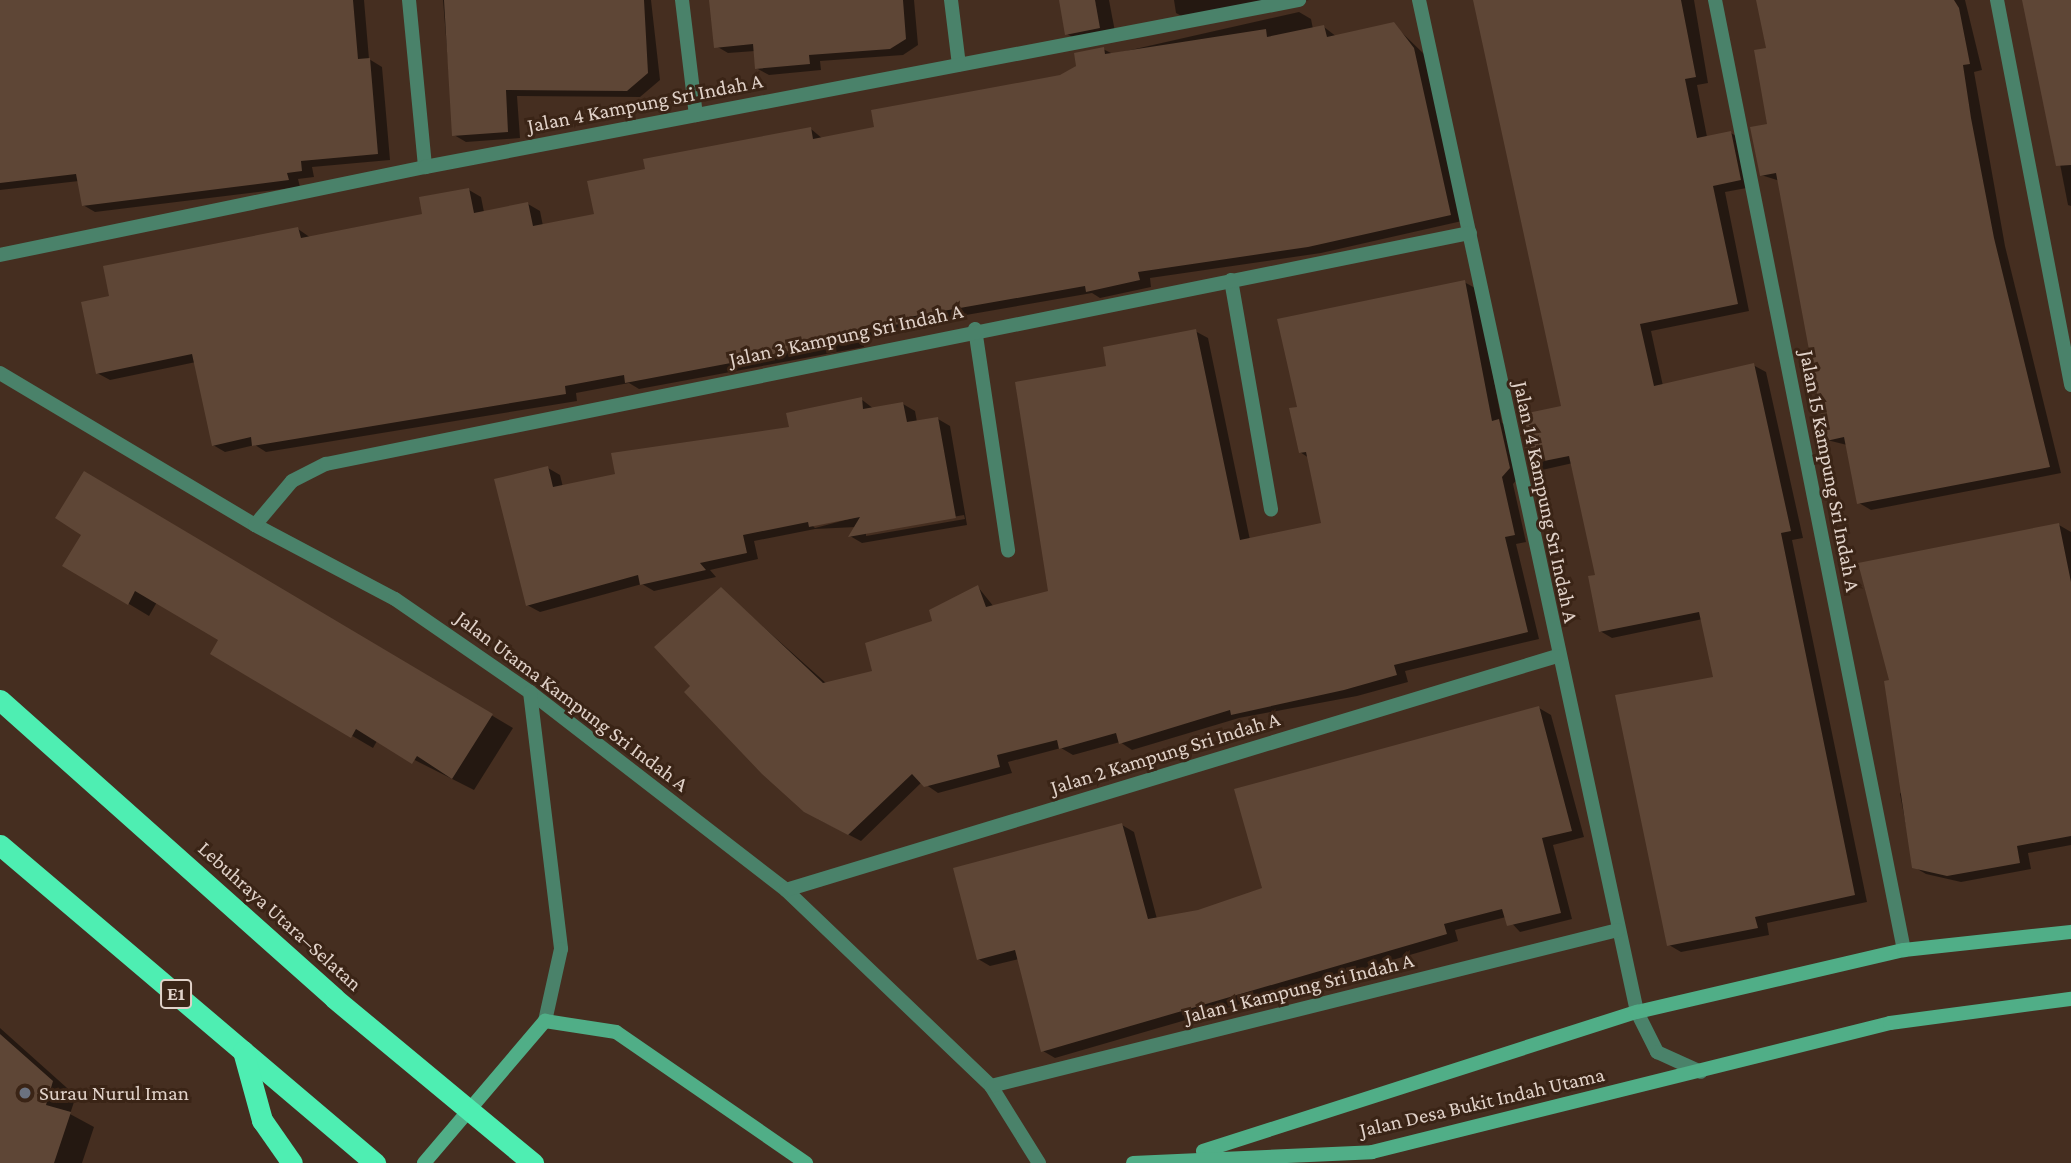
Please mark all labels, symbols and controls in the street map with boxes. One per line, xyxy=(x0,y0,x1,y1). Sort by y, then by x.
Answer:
street label: Jalan 4 Kampung Sri Indah A xyxy=(525,68,765,138)
street label: Jalan 3 Kampung Sri Indah A xyxy=(727,298,965,372)
street label: Jalan 15 Kampung Sri Indah A xyxy=(1794,348,1866,594)
street label: Jalan 14 Kampung Sri Indah A xyxy=(1508,379,1584,625)
street label: Jalan Utama Kampung Sri Indah A xyxy=(451,605,693,797)
street label: Jalan 2 Kampung Sri Indah A xyxy=(1047,706,1283,800)
street label: Lebuhraya Utara–Selatan xyxy=(193,836,367,996)
street label: Jalan 1 Kampung Sri Indah A xyxy=(1182,947,1416,1029)
road number: E1 xyxy=(158,978,194,1010)
street label: Jalan Desa Bukit Indah Utama xyxy=(1357,1062,1607,1142)
place label: Surau Nurul Iman xyxy=(39,1080,189,1106)
marker: Surau Nurul Iman xyxy=(17,1085,33,1101)

